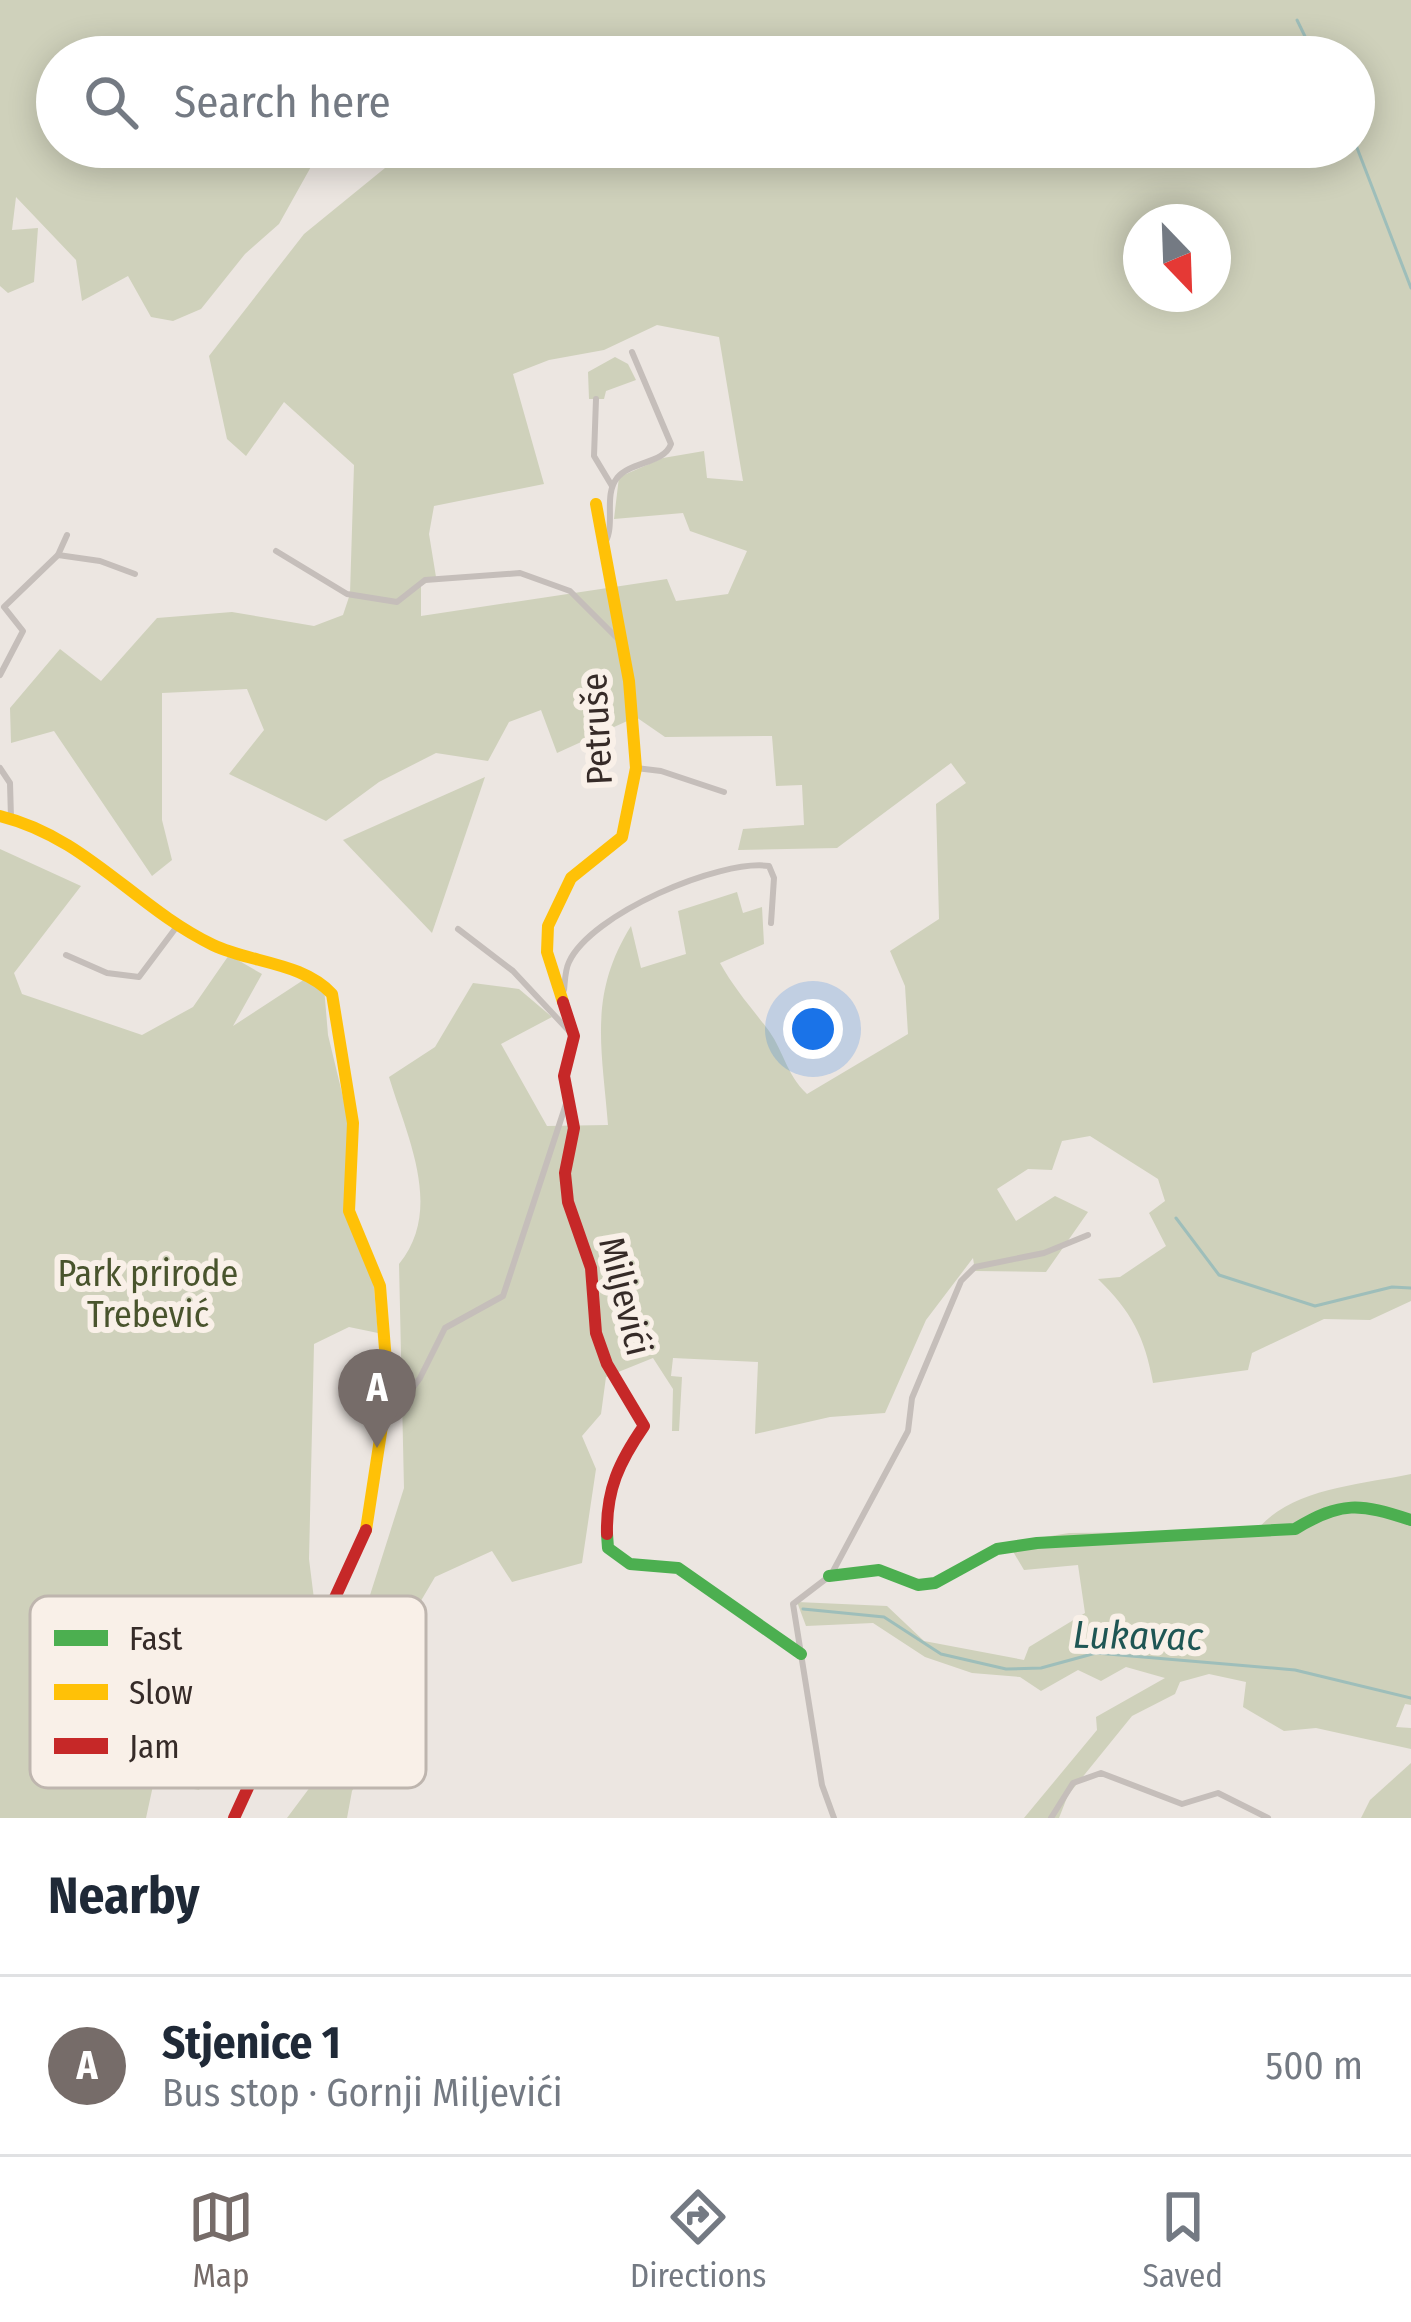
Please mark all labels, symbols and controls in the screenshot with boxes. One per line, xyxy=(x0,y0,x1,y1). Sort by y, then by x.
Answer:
search box xyxy=(36,36,1375,168)
icon: search xyxy=(78,69,144,135)
text: Search here xyxy=(174,75,391,129)
north arrow xyxy=(1123,204,1231,312)
street label: Petruše xyxy=(572,672,622,786)
your location xyxy=(783,999,843,1059)
street label: Miljevići xyxy=(589,1232,661,1360)
park label: Park prirode Trebević xyxy=(58,1252,238,1337)
pin: A xyxy=(338,1349,416,1448)
legend xyxy=(30,1596,426,1788)
water label: Lukavac xyxy=(1072,1612,1204,1660)
text: Fast xyxy=(129,1619,183,1659)
text: Slow xyxy=(129,1673,193,1713)
text: Jam xyxy=(129,1727,180,1767)
text: Nearby xyxy=(48,1865,200,1927)
text: Stjenice 1 xyxy=(162,2016,341,2070)
text: A xyxy=(76,2043,98,2089)
text: 500 m xyxy=(1265,2043,1363,2089)
text: Bus stop · Gornji Miljevići xyxy=(162,2070,563,2116)
tab: Map xyxy=(188,2184,254,2296)
tab: Directions xyxy=(630,2184,766,2296)
tab: Saved xyxy=(1142,2184,1223,2296)

